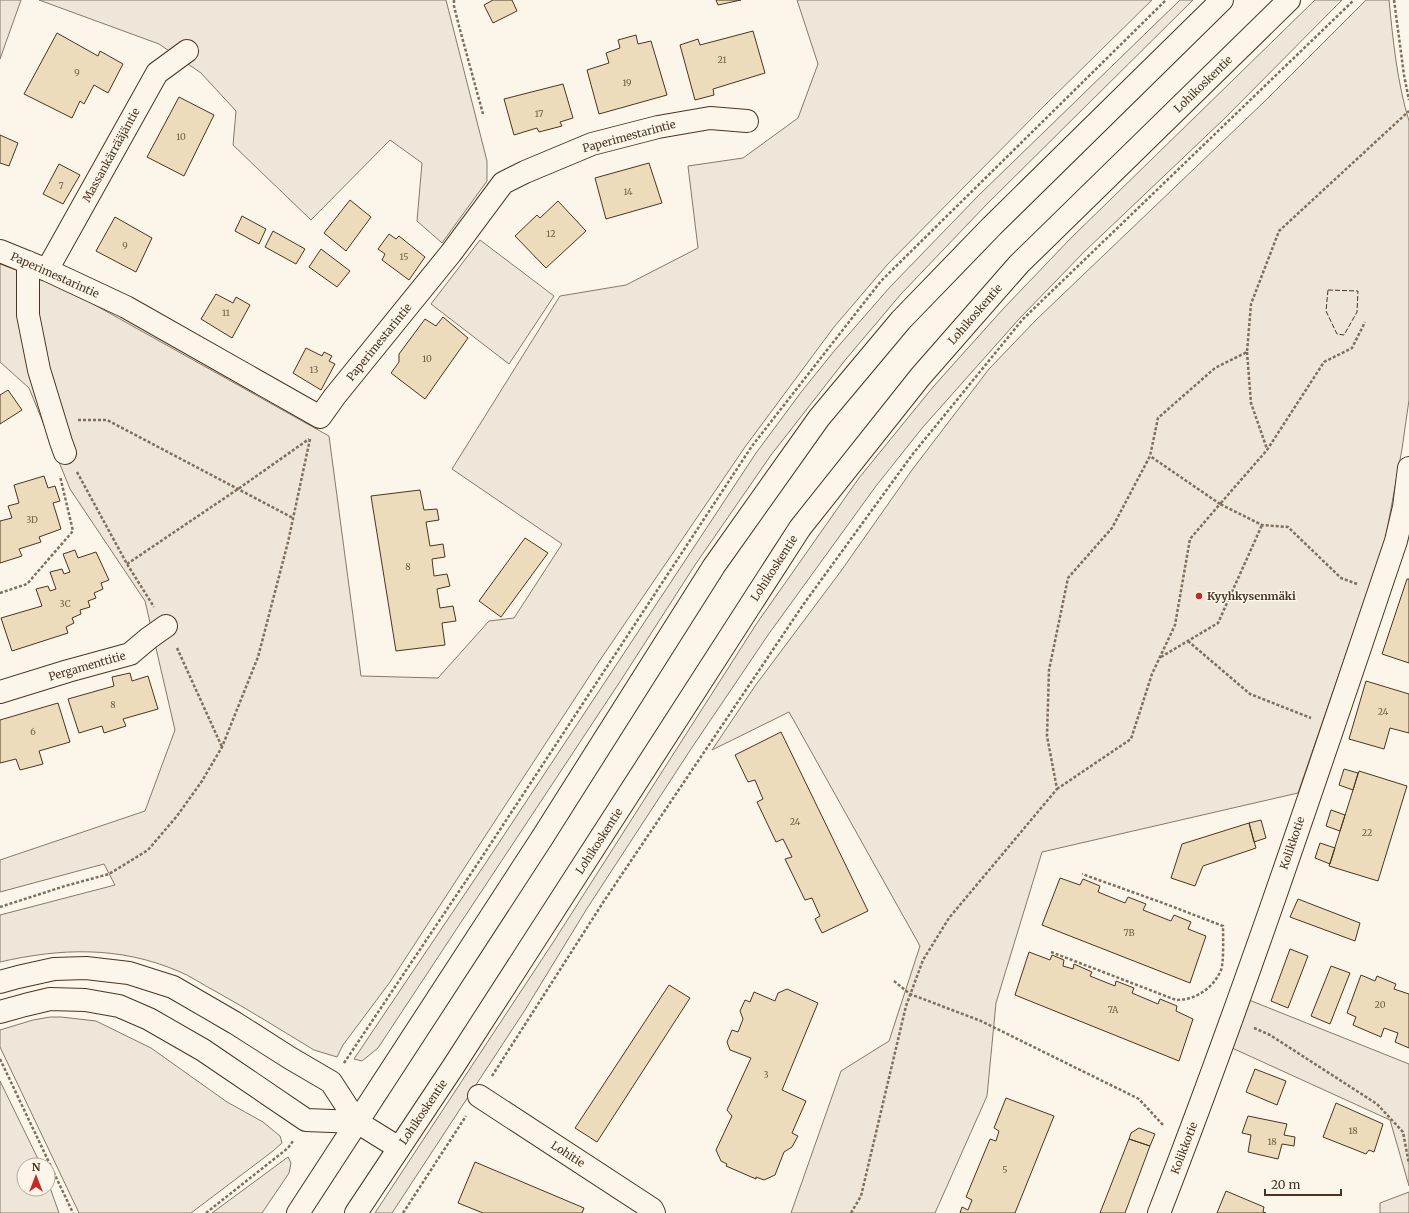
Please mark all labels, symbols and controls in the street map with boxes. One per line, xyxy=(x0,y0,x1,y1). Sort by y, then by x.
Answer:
street label: Lohikoskentie xyxy=(1171,53,1235,115)
house number: 21 xyxy=(717,54,727,65)
house number: 9 xyxy=(74,67,80,78)
house number: 19 xyxy=(622,77,632,88)
street label: Massankärrääjäntie xyxy=(79,105,143,204)
house number: 17 xyxy=(535,108,543,119)
street label: Paperimestarintie xyxy=(581,117,677,155)
house number: 10 xyxy=(176,131,186,142)
house number: 7 xyxy=(58,180,64,191)
house number: 14 xyxy=(623,186,633,197)
house number: 12 xyxy=(546,228,556,239)
house number: 9 xyxy=(122,240,128,251)
street label: Paperimestarintie xyxy=(8,249,102,301)
house number: 15 xyxy=(399,251,409,262)
street label: Lohikoskentie xyxy=(945,281,1005,347)
street label: Paperimestarintie xyxy=(343,300,415,384)
house number: 11 xyxy=(222,307,230,318)
house number: 10 xyxy=(422,353,432,364)
house number: 13 xyxy=(310,364,318,375)
house number: 3D xyxy=(26,514,38,525)
street label: Lohikoskentie xyxy=(748,532,801,604)
house number: 8 xyxy=(405,561,411,572)
place label: Kyyhkysenmäki xyxy=(1207,589,1296,603)
marker: Kyyhkysenmäki xyxy=(1194,591,1204,601)
house number: 3C xyxy=(59,598,71,609)
street label: Pergamenttitie xyxy=(47,648,127,684)
house number: 8 xyxy=(110,699,116,710)
house number: 24 xyxy=(1378,706,1389,717)
house number: 6 xyxy=(30,726,36,737)
street label: Lohikoskentie xyxy=(573,805,626,877)
street label: Kolikkotie xyxy=(1276,815,1308,871)
house number: 24 xyxy=(790,816,801,827)
house number: 22 xyxy=(1362,827,1372,838)
house number: 7B xyxy=(1123,927,1135,938)
house number: 20 xyxy=(1375,999,1386,1010)
house number: 7A xyxy=(1108,1004,1119,1015)
house number: 3 xyxy=(763,1069,769,1080)
street label: Lohikoskentie xyxy=(396,1077,450,1147)
street label: Kolikkotie xyxy=(1168,1120,1200,1176)
house number: 18 xyxy=(1348,1125,1358,1136)
house number: 18 xyxy=(1267,1136,1277,1147)
street label: Lohitie xyxy=(548,1138,588,1170)
north arrow xyxy=(16,1157,56,1197)
text: N xyxy=(32,1160,41,1174)
house number: 5 xyxy=(1002,1164,1008,1175)
scale bar xyxy=(1265,1171,1341,1197)
text: 20 m xyxy=(1271,1177,1300,1192)

